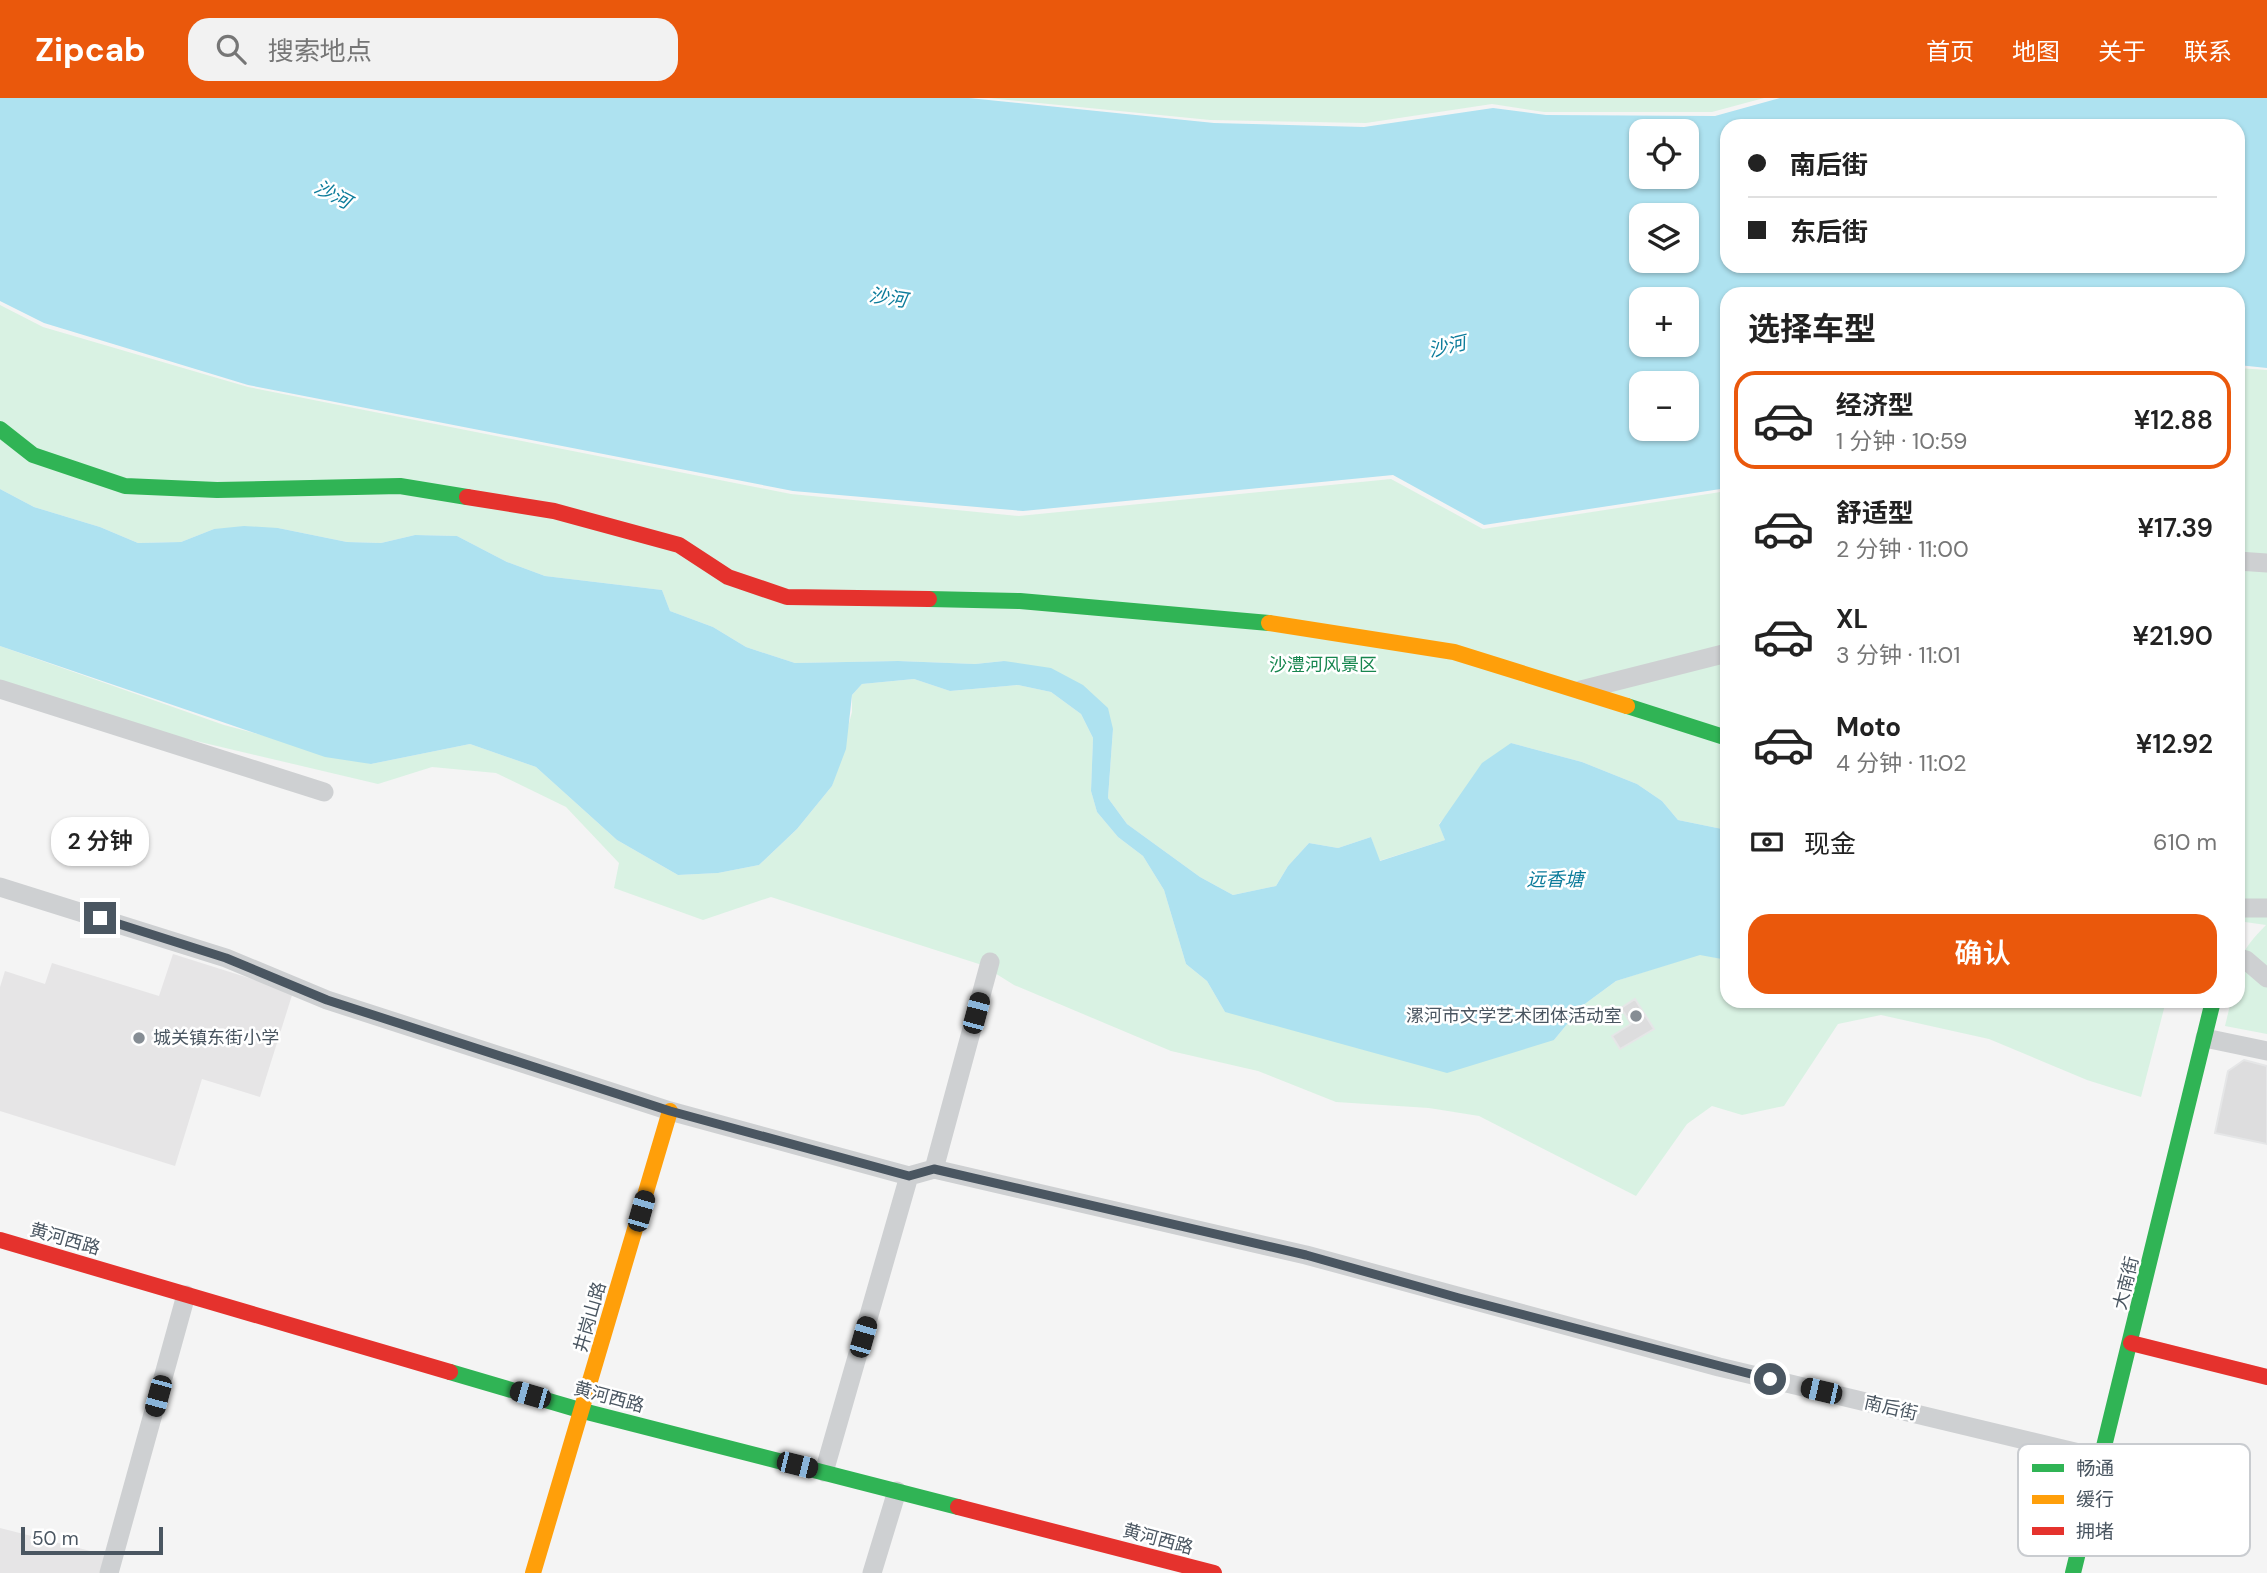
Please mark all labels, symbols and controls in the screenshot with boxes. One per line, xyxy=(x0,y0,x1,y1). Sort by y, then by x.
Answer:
search box xyxy=(188,18,678,81)
text: Zipcab xyxy=(35,28,146,71)
icon: search xyxy=(212,30,250,68)
text: 搜索地点 xyxy=(268,34,372,68)
text: 首页 xyxy=(1926,36,1974,67)
text: 地图 xyxy=(2012,36,2060,67)
text: 关于 xyxy=(2098,36,2146,67)
text: 联系 xyxy=(2184,36,2232,67)
map controls xyxy=(1629,119,1699,441)
button: locate xyxy=(1629,119,1699,189)
text: 南后街 xyxy=(1790,148,1868,182)
water label: 沙河 xyxy=(310,174,359,216)
button: layers xyxy=(1629,203,1699,273)
text: 东后街 xyxy=(1790,215,1868,249)
water label: 沙河 xyxy=(867,282,913,313)
button: + xyxy=(1629,287,1699,357)
text: 选择车型 xyxy=(1748,308,1876,350)
water label: 沙河 xyxy=(1426,329,1472,363)
button: − xyxy=(1629,371,1699,441)
text: 经济型 xyxy=(1836,388,1914,422)
icon: car xyxy=(1752,389,1815,452)
text: ¥12.88 xyxy=(2134,403,2213,437)
text: 1 分钟 · 10:59 xyxy=(1836,426,1967,456)
text: 舒适型 xyxy=(1836,496,1914,530)
icon: car xyxy=(1752,497,1815,560)
text: ¥17.39 xyxy=(2138,511,2213,545)
text: 2 分钟 · 11:00 xyxy=(1836,534,1969,564)
text: XL xyxy=(1836,602,1868,636)
icon: car xyxy=(1752,605,1815,668)
text: ¥21.90 xyxy=(2132,619,2213,653)
text: 3 分钟 · 11:01 xyxy=(1836,640,1960,670)
park label: 沙澧河风景区 xyxy=(1269,653,1377,677)
text: Moto xyxy=(1836,710,1901,744)
icon: car xyxy=(1752,713,1815,776)
text: ¥12.92 xyxy=(2136,727,2213,761)
text: 4 分钟 · 11:02 xyxy=(1836,748,1967,778)
callout: 2 分钟 xyxy=(51,816,149,866)
icon: cash xyxy=(1748,823,1786,861)
text: 2 分钟 xyxy=(68,826,132,856)
text: 现金 xyxy=(1804,827,1856,861)
text: 610 m xyxy=(2153,827,2217,857)
water label: 远香塘 xyxy=(1526,867,1586,892)
route end xyxy=(84,902,116,934)
button: 确认 xyxy=(1748,914,2217,994)
car xyxy=(961,990,992,1036)
place label: 漯河市文学艺术团体活动室 xyxy=(1406,1004,1622,1028)
marker: 漯河市文学艺术团体活动室 xyxy=(1628,1008,1644,1024)
place label: 城关镇东街小学 xyxy=(153,1026,279,1050)
marker: 城关镇东街小学 xyxy=(131,1030,147,1046)
car xyxy=(626,1188,657,1234)
street label: 黄河西路 xyxy=(27,1218,103,1260)
street label: 大南街 xyxy=(2108,1254,2144,1312)
street label: 井岗山路 xyxy=(569,1279,611,1355)
car xyxy=(848,1314,879,1360)
route start xyxy=(1754,1363,1786,1395)
car xyxy=(143,1373,174,1419)
street label: 黄河西路 xyxy=(571,1376,647,1418)
car xyxy=(1799,1376,1844,1406)
car xyxy=(507,1379,554,1411)
street label: 南后街 xyxy=(1862,1390,1920,1426)
legend xyxy=(2018,1444,2250,1556)
car xyxy=(775,1450,820,1480)
text: 畅通 xyxy=(2076,1456,2114,1481)
text: 缓行 xyxy=(2076,1487,2114,1512)
street label: 黄河西路 xyxy=(1120,1518,1196,1560)
text: 拥堵 xyxy=(2076,1519,2114,1544)
scale bar xyxy=(21,1524,163,1556)
text: 50 m xyxy=(32,1526,79,1551)

